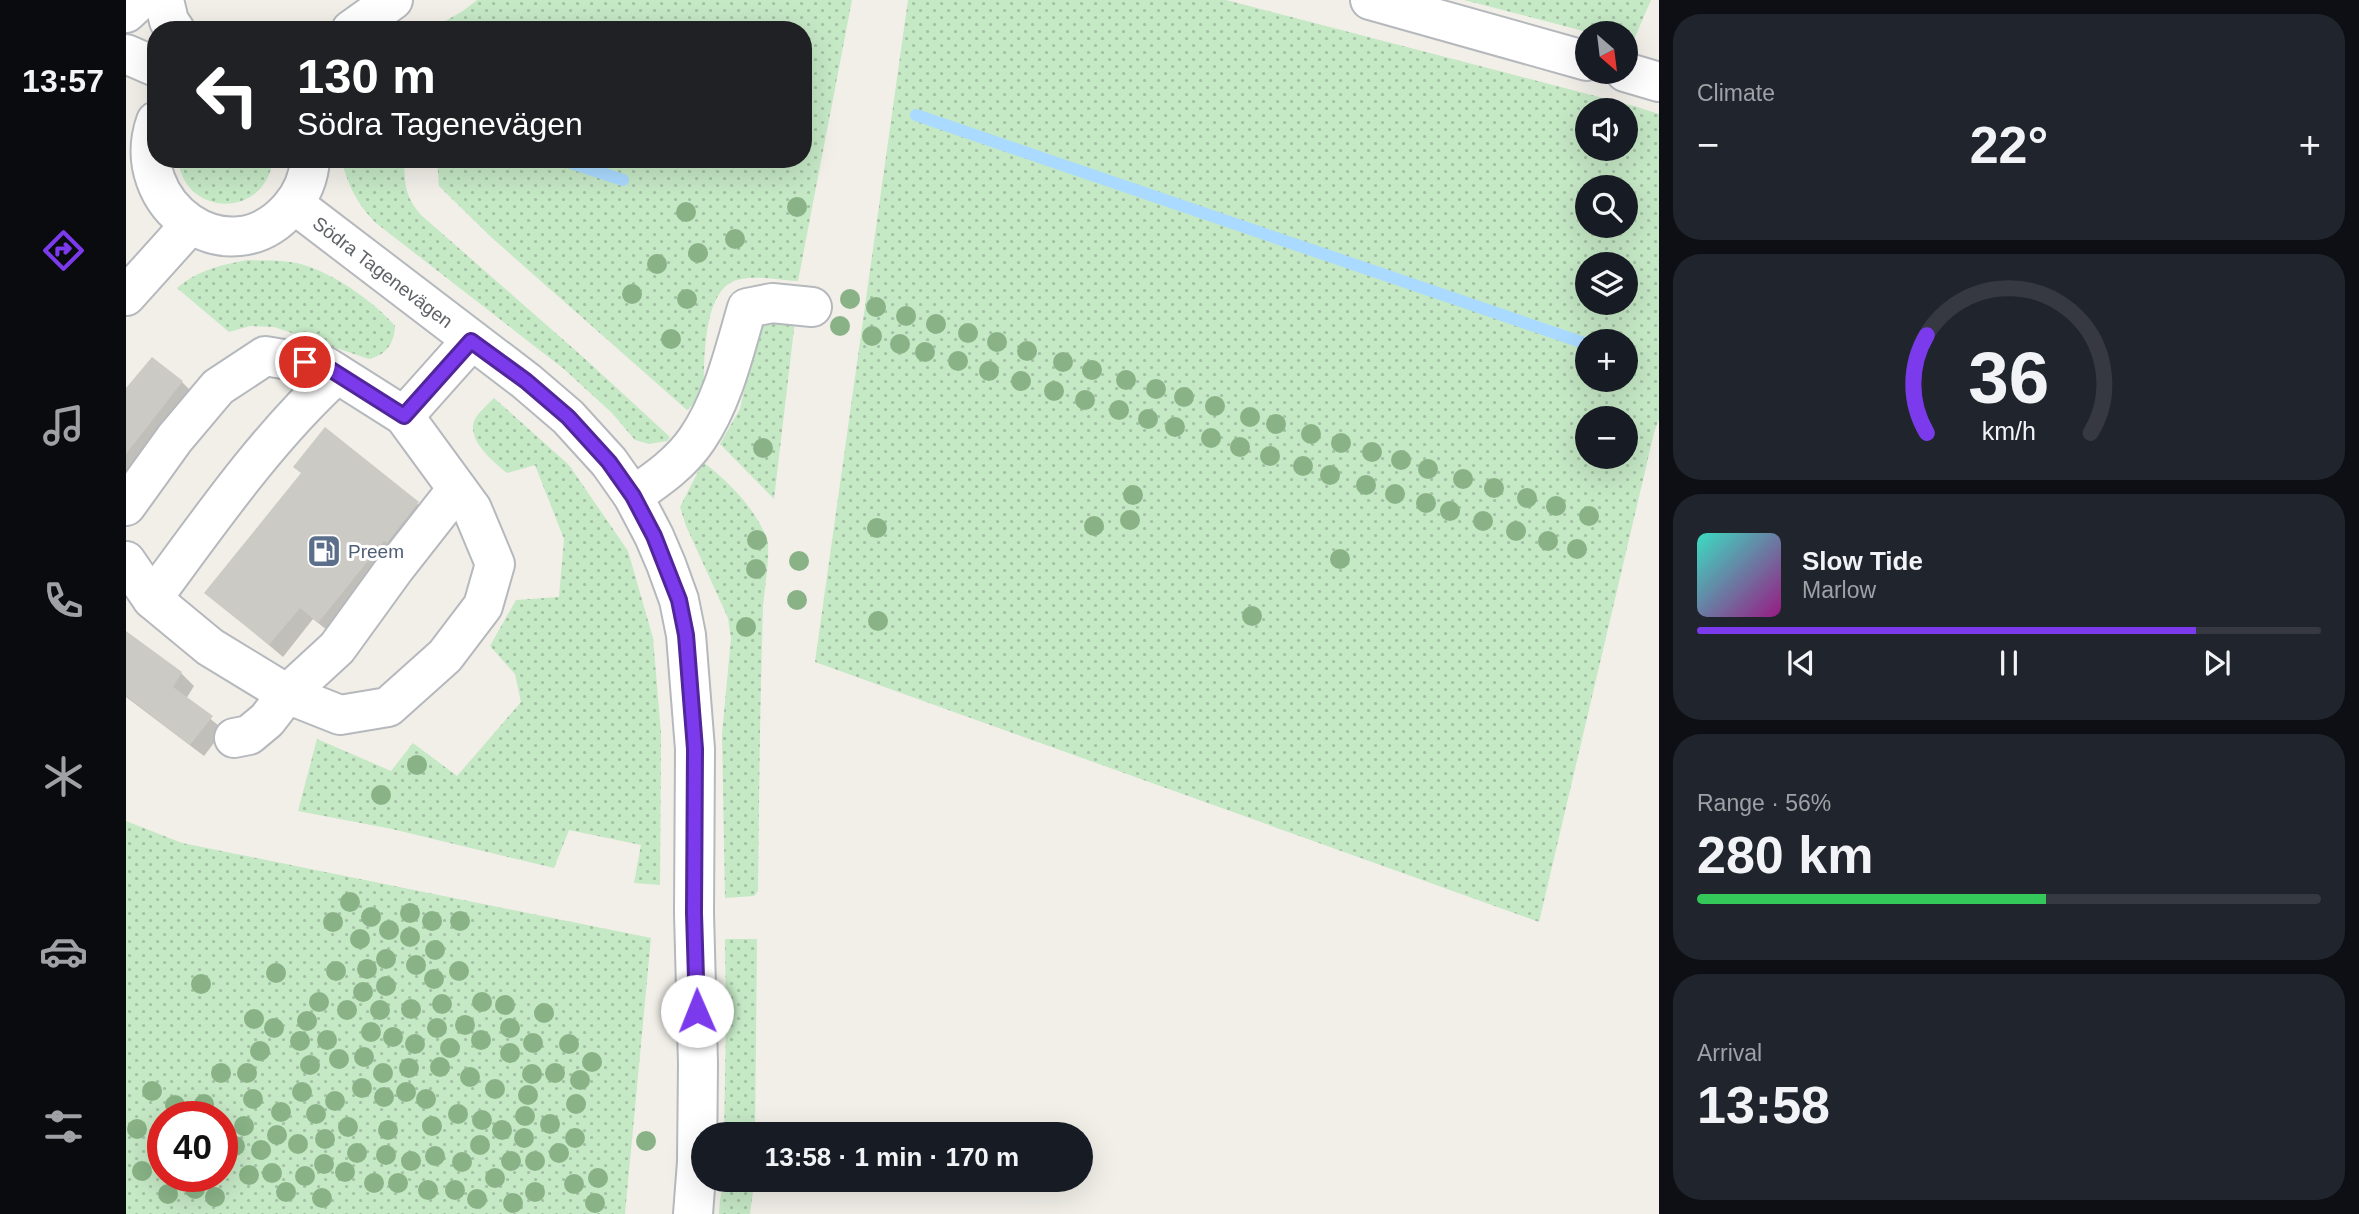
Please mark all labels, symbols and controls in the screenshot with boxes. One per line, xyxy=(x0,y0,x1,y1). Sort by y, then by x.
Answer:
north arrow xyxy=(1575,21,1638,84)
map controls xyxy=(1575,21,1638,469)
icon: left xyxy=(182,49,273,140)
text: 130 m xyxy=(297,49,436,103)
text: 13:57 xyxy=(22,63,104,99)
text: Climate xyxy=(1697,80,1775,106)
button: sound xyxy=(1575,98,1638,161)
text: Södra Tagenevägen xyxy=(297,106,583,142)
text: 22° xyxy=(1970,116,2048,174)
text: − xyxy=(1697,124,1719,166)
text: + xyxy=(2299,124,2321,166)
button: search xyxy=(1575,175,1638,238)
street label: Södra Tagenevägen xyxy=(309,212,457,332)
icon: directions xyxy=(39,226,88,275)
button: layers xyxy=(1575,252,1638,315)
button: + xyxy=(1575,329,1638,392)
pin xyxy=(275,332,335,392)
text: 36 xyxy=(1969,337,2049,418)
icon: arrive xyxy=(286,343,324,381)
icon: music xyxy=(39,401,88,450)
button: − xyxy=(1575,406,1638,469)
text: km/h xyxy=(1982,417,2036,445)
fuel station icon: Preem xyxy=(305,532,343,570)
place label: Preem xyxy=(348,541,404,562)
text: Slow Tide xyxy=(1802,546,1923,576)
icon: phone xyxy=(39,576,88,625)
text: Marlow xyxy=(1802,577,1876,603)
icon: previous xyxy=(1782,644,1820,682)
icon: pause xyxy=(1990,644,2028,682)
icon: next xyxy=(2198,644,2236,682)
icon: climate xyxy=(39,752,88,801)
text: Range · 56% xyxy=(1697,790,1831,816)
text: 280 km xyxy=(1697,826,1873,884)
icon: car xyxy=(39,927,88,976)
position arrow xyxy=(660,974,734,1048)
text: Arrival xyxy=(1697,1040,1762,1066)
text: 13:58 xyxy=(1697,1076,1830,1134)
speed limit sign: 40 xyxy=(147,1101,238,1192)
icon: filters xyxy=(39,1102,88,1151)
text: 13:58 · 1 min · 170 m xyxy=(765,1142,1019,1172)

